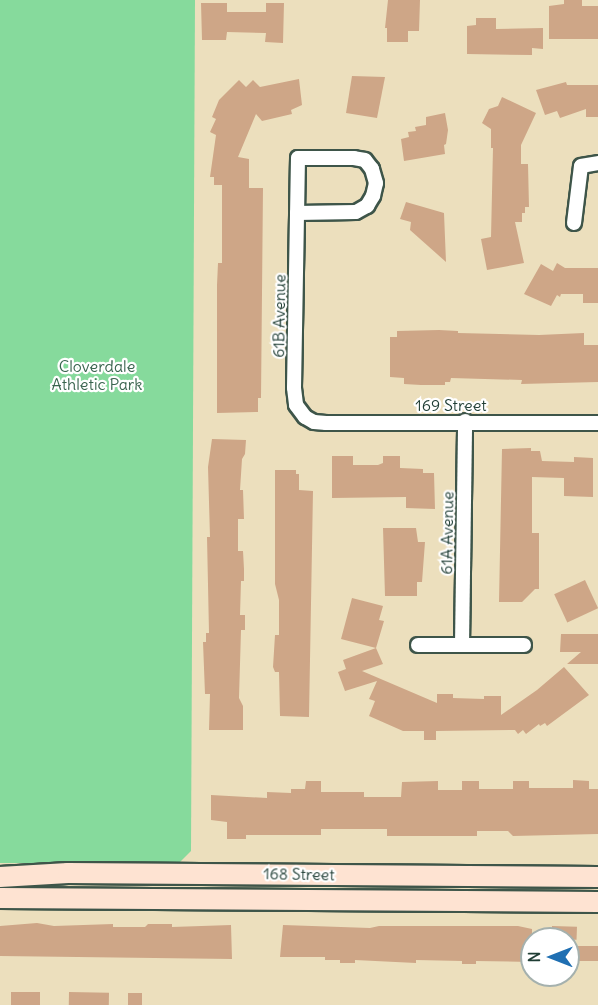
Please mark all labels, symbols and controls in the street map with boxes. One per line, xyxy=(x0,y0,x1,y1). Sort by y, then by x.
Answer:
street label: 61B Avenue xyxy=(269,274,289,358)
park label: Cloverdale Athletic Park xyxy=(52,356,142,394)
street label: 169 Street xyxy=(415,395,487,415)
street label: 61A Avenue xyxy=(437,491,457,575)
street label: 168 Street xyxy=(263,864,335,884)
north arrow xyxy=(520,927,580,987)
text: N xyxy=(524,951,544,963)

